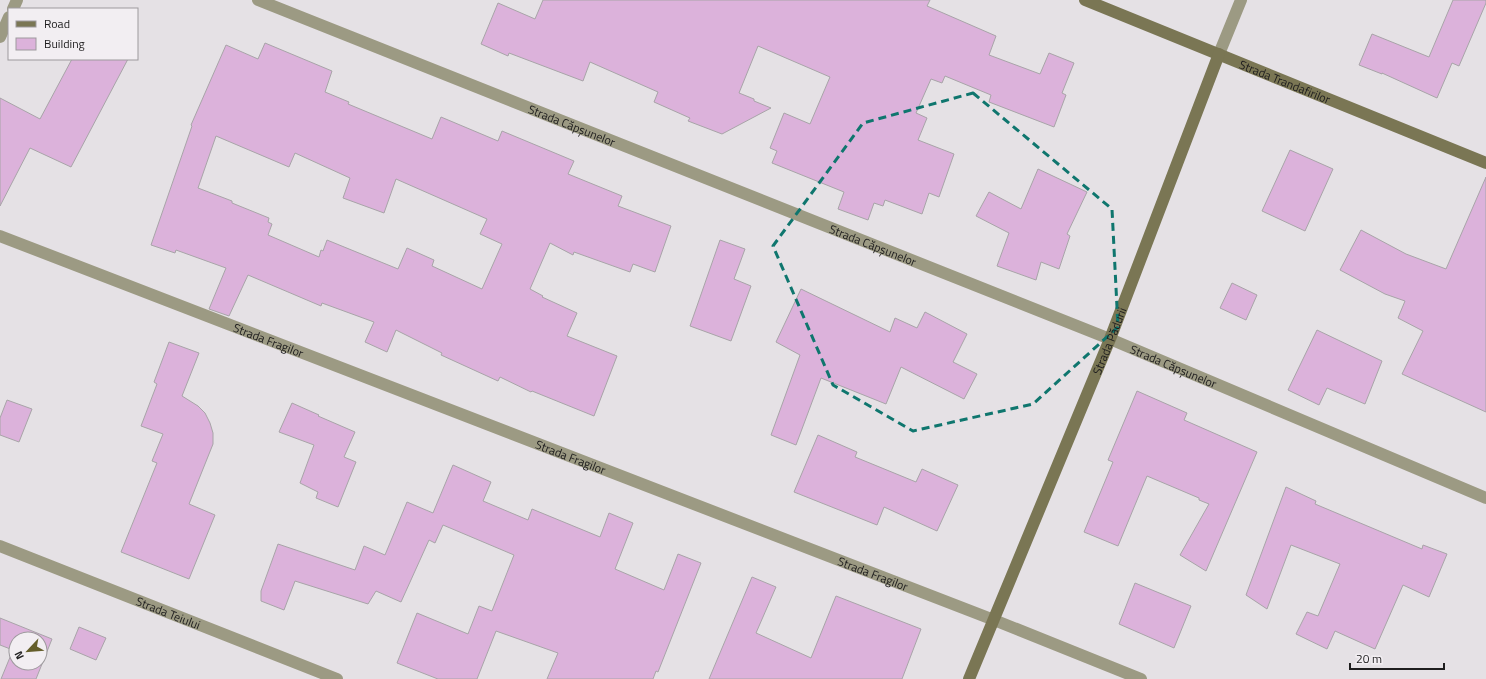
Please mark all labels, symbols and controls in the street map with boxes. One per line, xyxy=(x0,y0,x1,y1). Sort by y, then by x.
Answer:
legend xyxy=(8,8,138,60)
text: Road xyxy=(44,14,70,33)
text: Building xyxy=(44,34,85,53)
street label: Strada Trandafirilor xyxy=(1237,54,1334,108)
street label: Strada Căpșunelor xyxy=(526,99,619,151)
street label: Strada Căpșunelor xyxy=(827,219,920,271)
street label: Strada Pădurii xyxy=(1087,304,1131,377)
street label: Strada Fragilor xyxy=(231,318,307,362)
street label: Strada Căpșunelor xyxy=(1127,339,1220,393)
street label: Strada Fragilor xyxy=(533,434,609,479)
street label: Strada Fragilor xyxy=(835,551,911,596)
street label: Strada Teiului xyxy=(133,591,203,634)
north arrow xyxy=(8,631,48,671)
scale bar xyxy=(1350,645,1444,671)
text: N xyxy=(10,648,28,662)
text: 20 m xyxy=(1356,649,1382,668)

